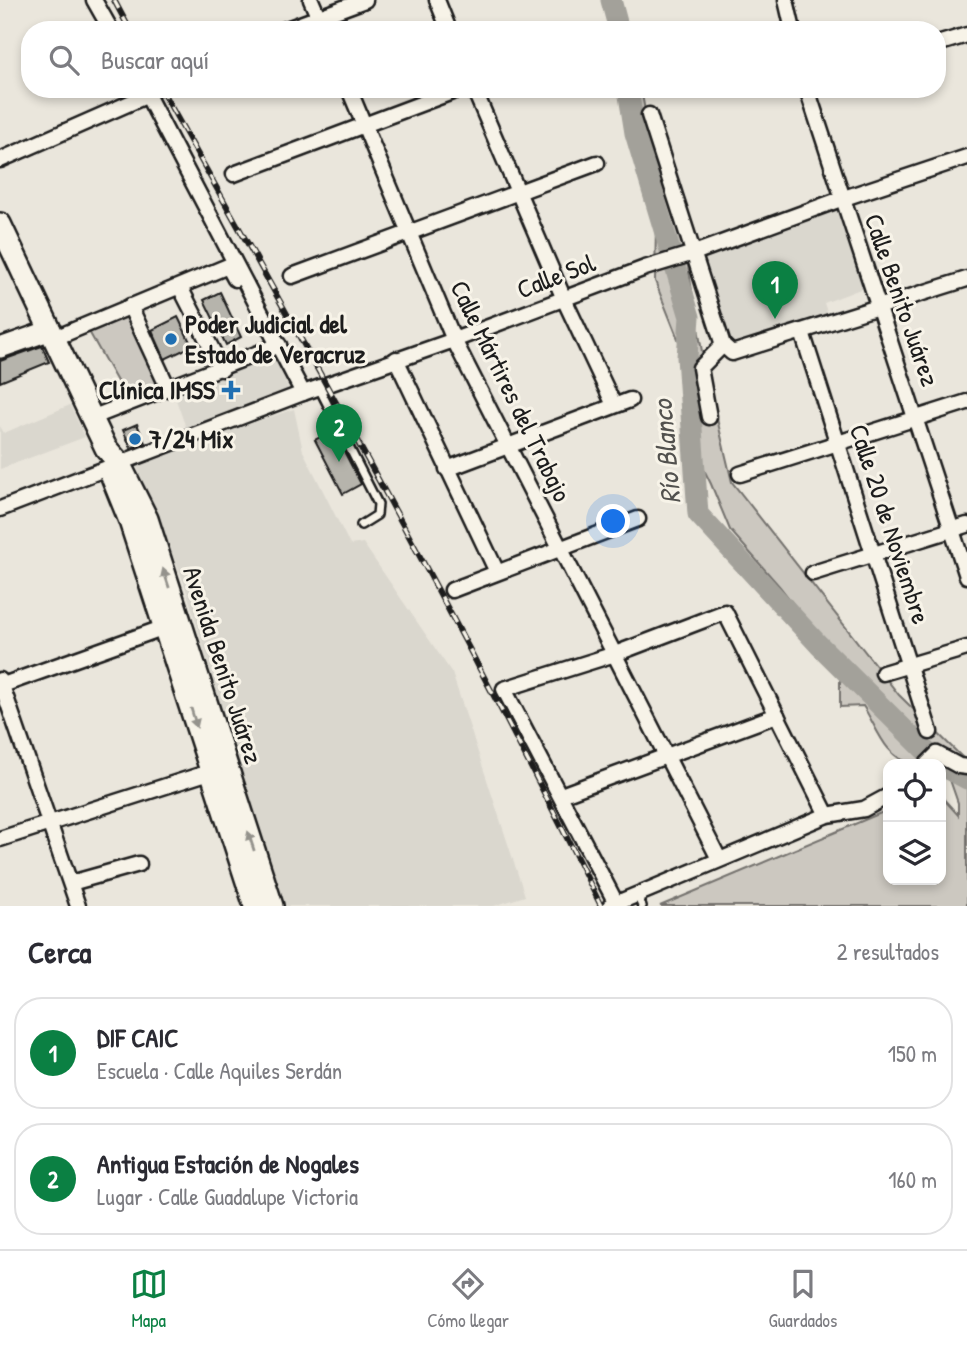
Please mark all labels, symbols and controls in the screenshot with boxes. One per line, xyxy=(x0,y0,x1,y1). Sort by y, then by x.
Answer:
search box xyxy=(21,21,946,98)
icon: search xyxy=(45,41,83,79)
text: Buscar aquí xyxy=(101,42,209,77)
street label: Calle Benito Juárez xyxy=(857,209,948,391)
street label: Calle Sol xyxy=(512,245,600,306)
pin: 1 xyxy=(752,261,798,319)
street label: Calle Mártires del Trabajo xyxy=(443,274,580,507)
place label: Poder Judicial del Estado de Veracruz xyxy=(185,306,366,371)
marker: Poder Judicial del Estado de Veracruz xyxy=(163,331,179,347)
place label: Clínica IMSS xyxy=(99,372,215,407)
marker: Clínica IMSS xyxy=(221,380,241,400)
water label: Río Blanco xyxy=(642,397,689,506)
pin: 2 xyxy=(316,404,362,462)
street label: Calle 20 de Noviembre xyxy=(842,420,939,628)
place label: 7/24 Mix xyxy=(148,421,234,456)
marker: 7/24 Mix xyxy=(127,431,143,447)
your location xyxy=(596,504,630,538)
street label: Avenida Benito Juárez xyxy=(175,562,272,768)
one-way arrow xyxy=(160,567,171,588)
one-way arrow xyxy=(189,708,199,729)
map controls xyxy=(883,759,946,885)
button: locate xyxy=(883,759,946,822)
button: layers xyxy=(883,822,946,885)
one-way arrow xyxy=(245,831,256,852)
text: Cerca xyxy=(28,932,91,972)
text: 2 resultados xyxy=(837,936,939,967)
text: DIF CAIC xyxy=(97,1020,178,1055)
text: 1 xyxy=(49,1038,57,1069)
text: 150 m xyxy=(888,1038,937,1069)
text: Escuela · Calle Aquiles Serdán xyxy=(97,1055,342,1086)
text: Antigua Estación de Nogales xyxy=(97,1146,359,1181)
text: 2 xyxy=(48,1164,58,1195)
text: 160 m xyxy=(888,1164,937,1195)
text: Lugar · Calle Guadalupe Victoria xyxy=(97,1181,358,1212)
tab: Mapa xyxy=(130,1265,168,1333)
tab: Cómo llegar xyxy=(427,1265,509,1333)
tab: Guardados xyxy=(769,1265,837,1333)

